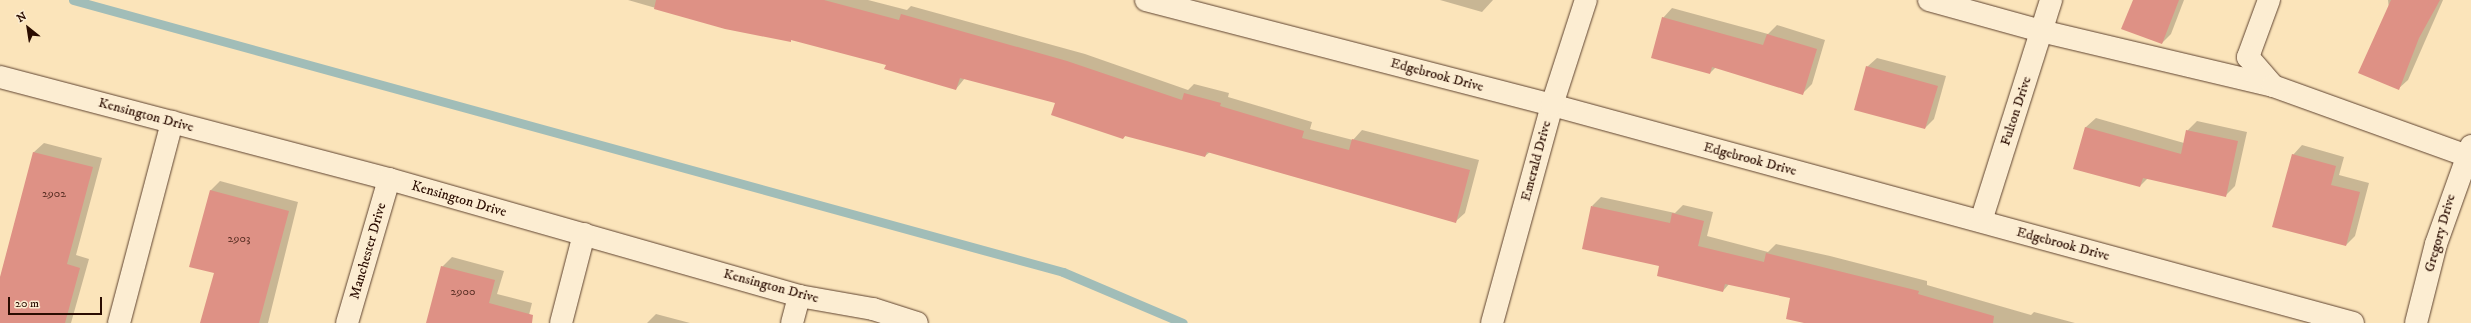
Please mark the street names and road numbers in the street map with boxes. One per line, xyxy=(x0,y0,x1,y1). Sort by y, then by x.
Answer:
street label: Edgebrook Drive xyxy=(1389,54,1485,96)
street label: Fulton Drive xyxy=(1997,74,2035,148)
street label: Kensington Drive xyxy=(96,94,196,136)
street label: Emerald Drive xyxy=(1517,119,1555,203)
street label: Edgebrook Drive xyxy=(1702,138,1798,180)
street label: Kensington Drive xyxy=(410,177,508,221)
street label: Gregory Drive xyxy=(2421,192,2459,274)
street label: Manchester Drive xyxy=(346,201,390,301)
street label: Edgebrook Drive xyxy=(2015,223,2111,265)
street label: Kensington Drive xyxy=(721,265,821,307)

